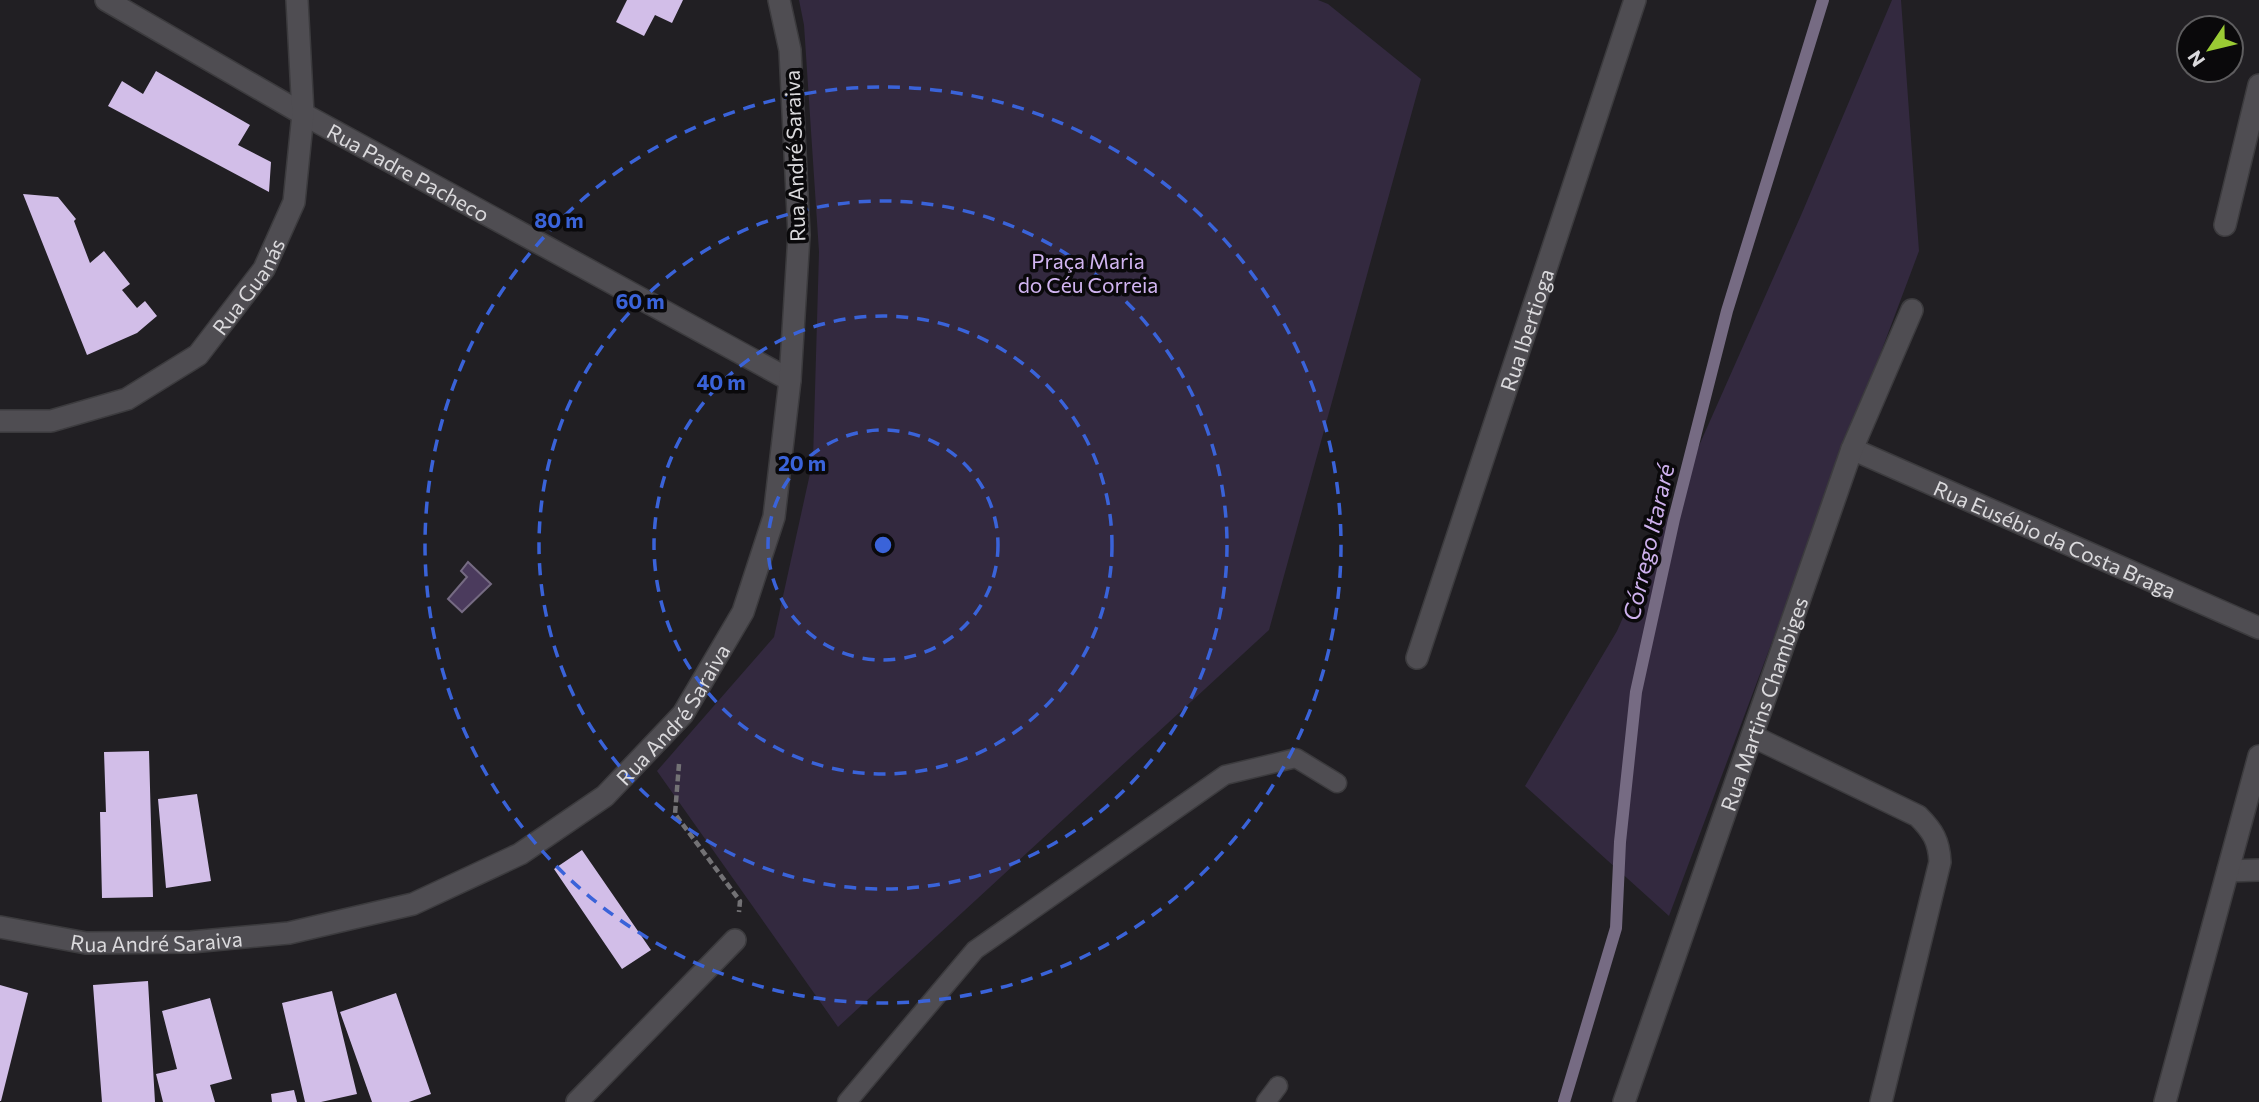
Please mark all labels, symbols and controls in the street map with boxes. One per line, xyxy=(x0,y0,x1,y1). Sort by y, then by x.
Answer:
north arrow xyxy=(2175,14,2245,84)
text: N xyxy=(2182,47,2209,71)
street label: Rua André Saraiva xyxy=(779,70,809,242)
street label: Rua Padre Pacheco xyxy=(323,117,494,226)
text: 80 m xyxy=(534,207,584,232)
street label: Rua Guanás xyxy=(206,234,289,339)
park label: Praça Maria do Céu Correia xyxy=(1018,248,1158,297)
street label: Rua Ibertioga xyxy=(1494,265,1558,394)
text: 60 m xyxy=(615,288,665,313)
text: 40 m xyxy=(696,369,746,394)
text: 20 m xyxy=(778,450,826,475)
water label: Córrego Itararé xyxy=(1616,460,1680,623)
street label: Rua Eusébio da Costa Braga xyxy=(1930,474,2180,603)
centre of rings xyxy=(871,533,895,557)
street label: Rua Martins Chambiges xyxy=(1714,593,1812,814)
street label: Rua André Saraiva xyxy=(610,639,734,790)
street label: Rua André Saraiva xyxy=(68,925,243,956)

